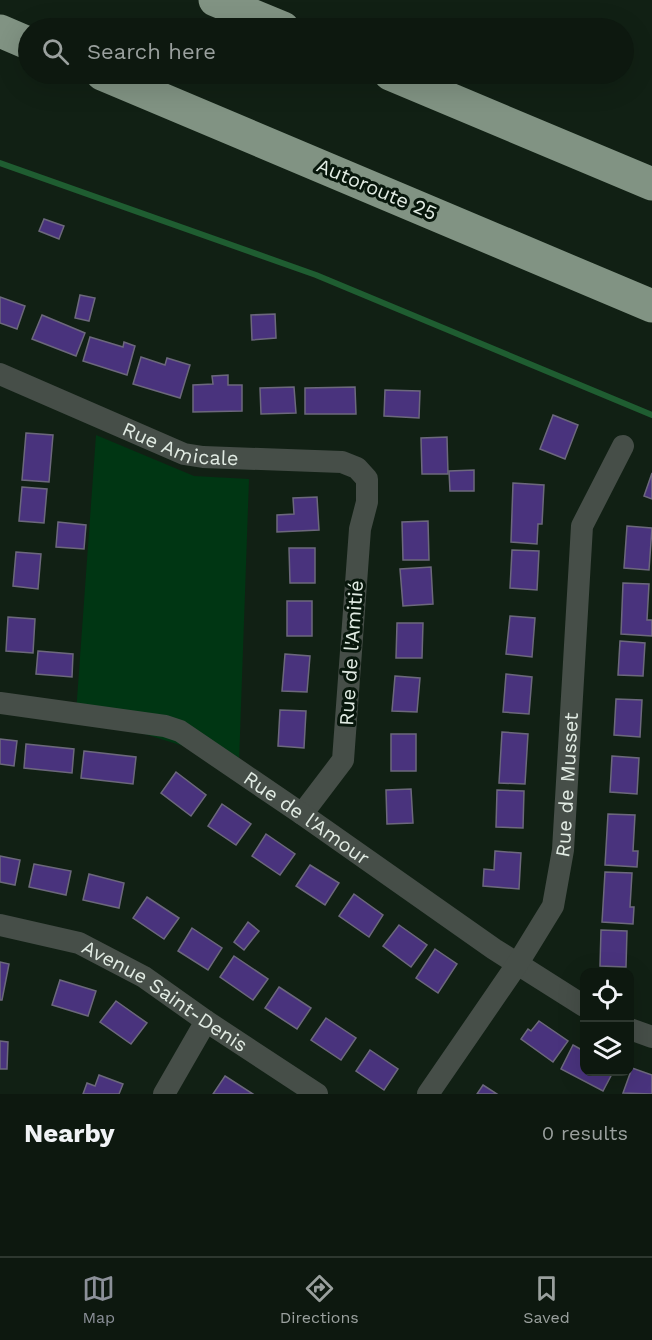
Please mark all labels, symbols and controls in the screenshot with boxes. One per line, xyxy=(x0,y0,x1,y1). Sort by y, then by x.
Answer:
search box xyxy=(18,18,634,84)
icon: search xyxy=(39,35,72,68)
text: Search here xyxy=(87,39,216,64)
street label: Autoroute 25 xyxy=(313,153,441,225)
street label: Rue Amicale xyxy=(119,417,239,470)
street label: Rue de l'Amitié xyxy=(334,579,368,727)
street label: Rue de Musset xyxy=(550,711,583,859)
street label: Rue de l'Amour xyxy=(239,766,374,870)
street label: Avenue Saint-Denis xyxy=(78,935,252,1057)
map controls xyxy=(580,968,634,1076)
button: locate xyxy=(580,968,634,1022)
button: layers xyxy=(580,1022,634,1076)
text: Nearby xyxy=(24,1118,115,1148)
text: 0 results xyxy=(542,1121,628,1145)
tab: Map xyxy=(82,1272,115,1327)
tab: Directions xyxy=(280,1272,359,1327)
tab: Saved xyxy=(523,1272,570,1327)

